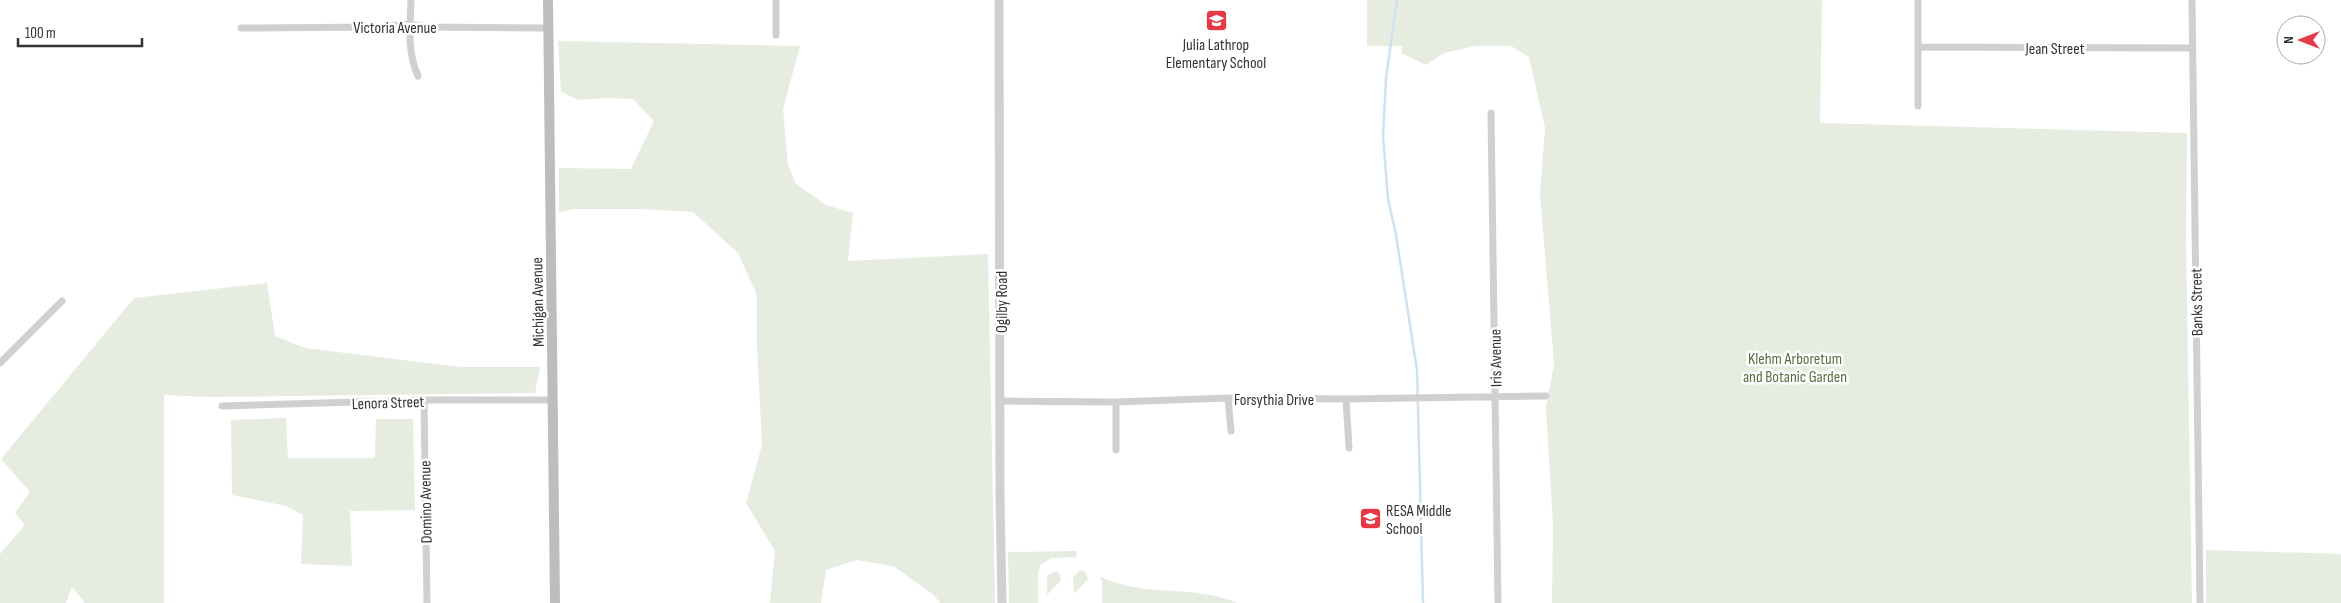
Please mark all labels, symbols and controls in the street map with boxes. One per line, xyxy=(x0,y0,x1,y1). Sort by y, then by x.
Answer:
school or university icon: Julia Lathrop Elementary School xyxy=(1204,8,1228,32)
scale bar xyxy=(18,15,141,47)
north arrow xyxy=(2276,15,2326,65)
street label: Victoria Avenue xyxy=(353,19,437,38)
text: 100 m xyxy=(25,24,56,43)
place label: Julia Lathrop Elementary School xyxy=(1166,36,1266,73)
text: N xyxy=(2280,36,2297,44)
street label: Jean Street xyxy=(2024,40,2085,59)
street label: Michigan Avenue xyxy=(528,257,549,347)
street label: Banks Street xyxy=(2187,268,2208,336)
street label: Ogilby Road xyxy=(993,271,1012,333)
street label: Iris Avenue xyxy=(1486,329,1507,387)
park label: Klehm Arboretum and Botanic Garden xyxy=(1743,350,1847,387)
street label: Forsythia Drive xyxy=(1234,391,1314,410)
street label: Lenora Street xyxy=(352,393,425,414)
street label: Domino Avenue xyxy=(416,460,437,544)
place label: RESA Middle School xyxy=(1386,502,1451,539)
school or university icon: RESA Middle School xyxy=(1358,507,1382,531)

